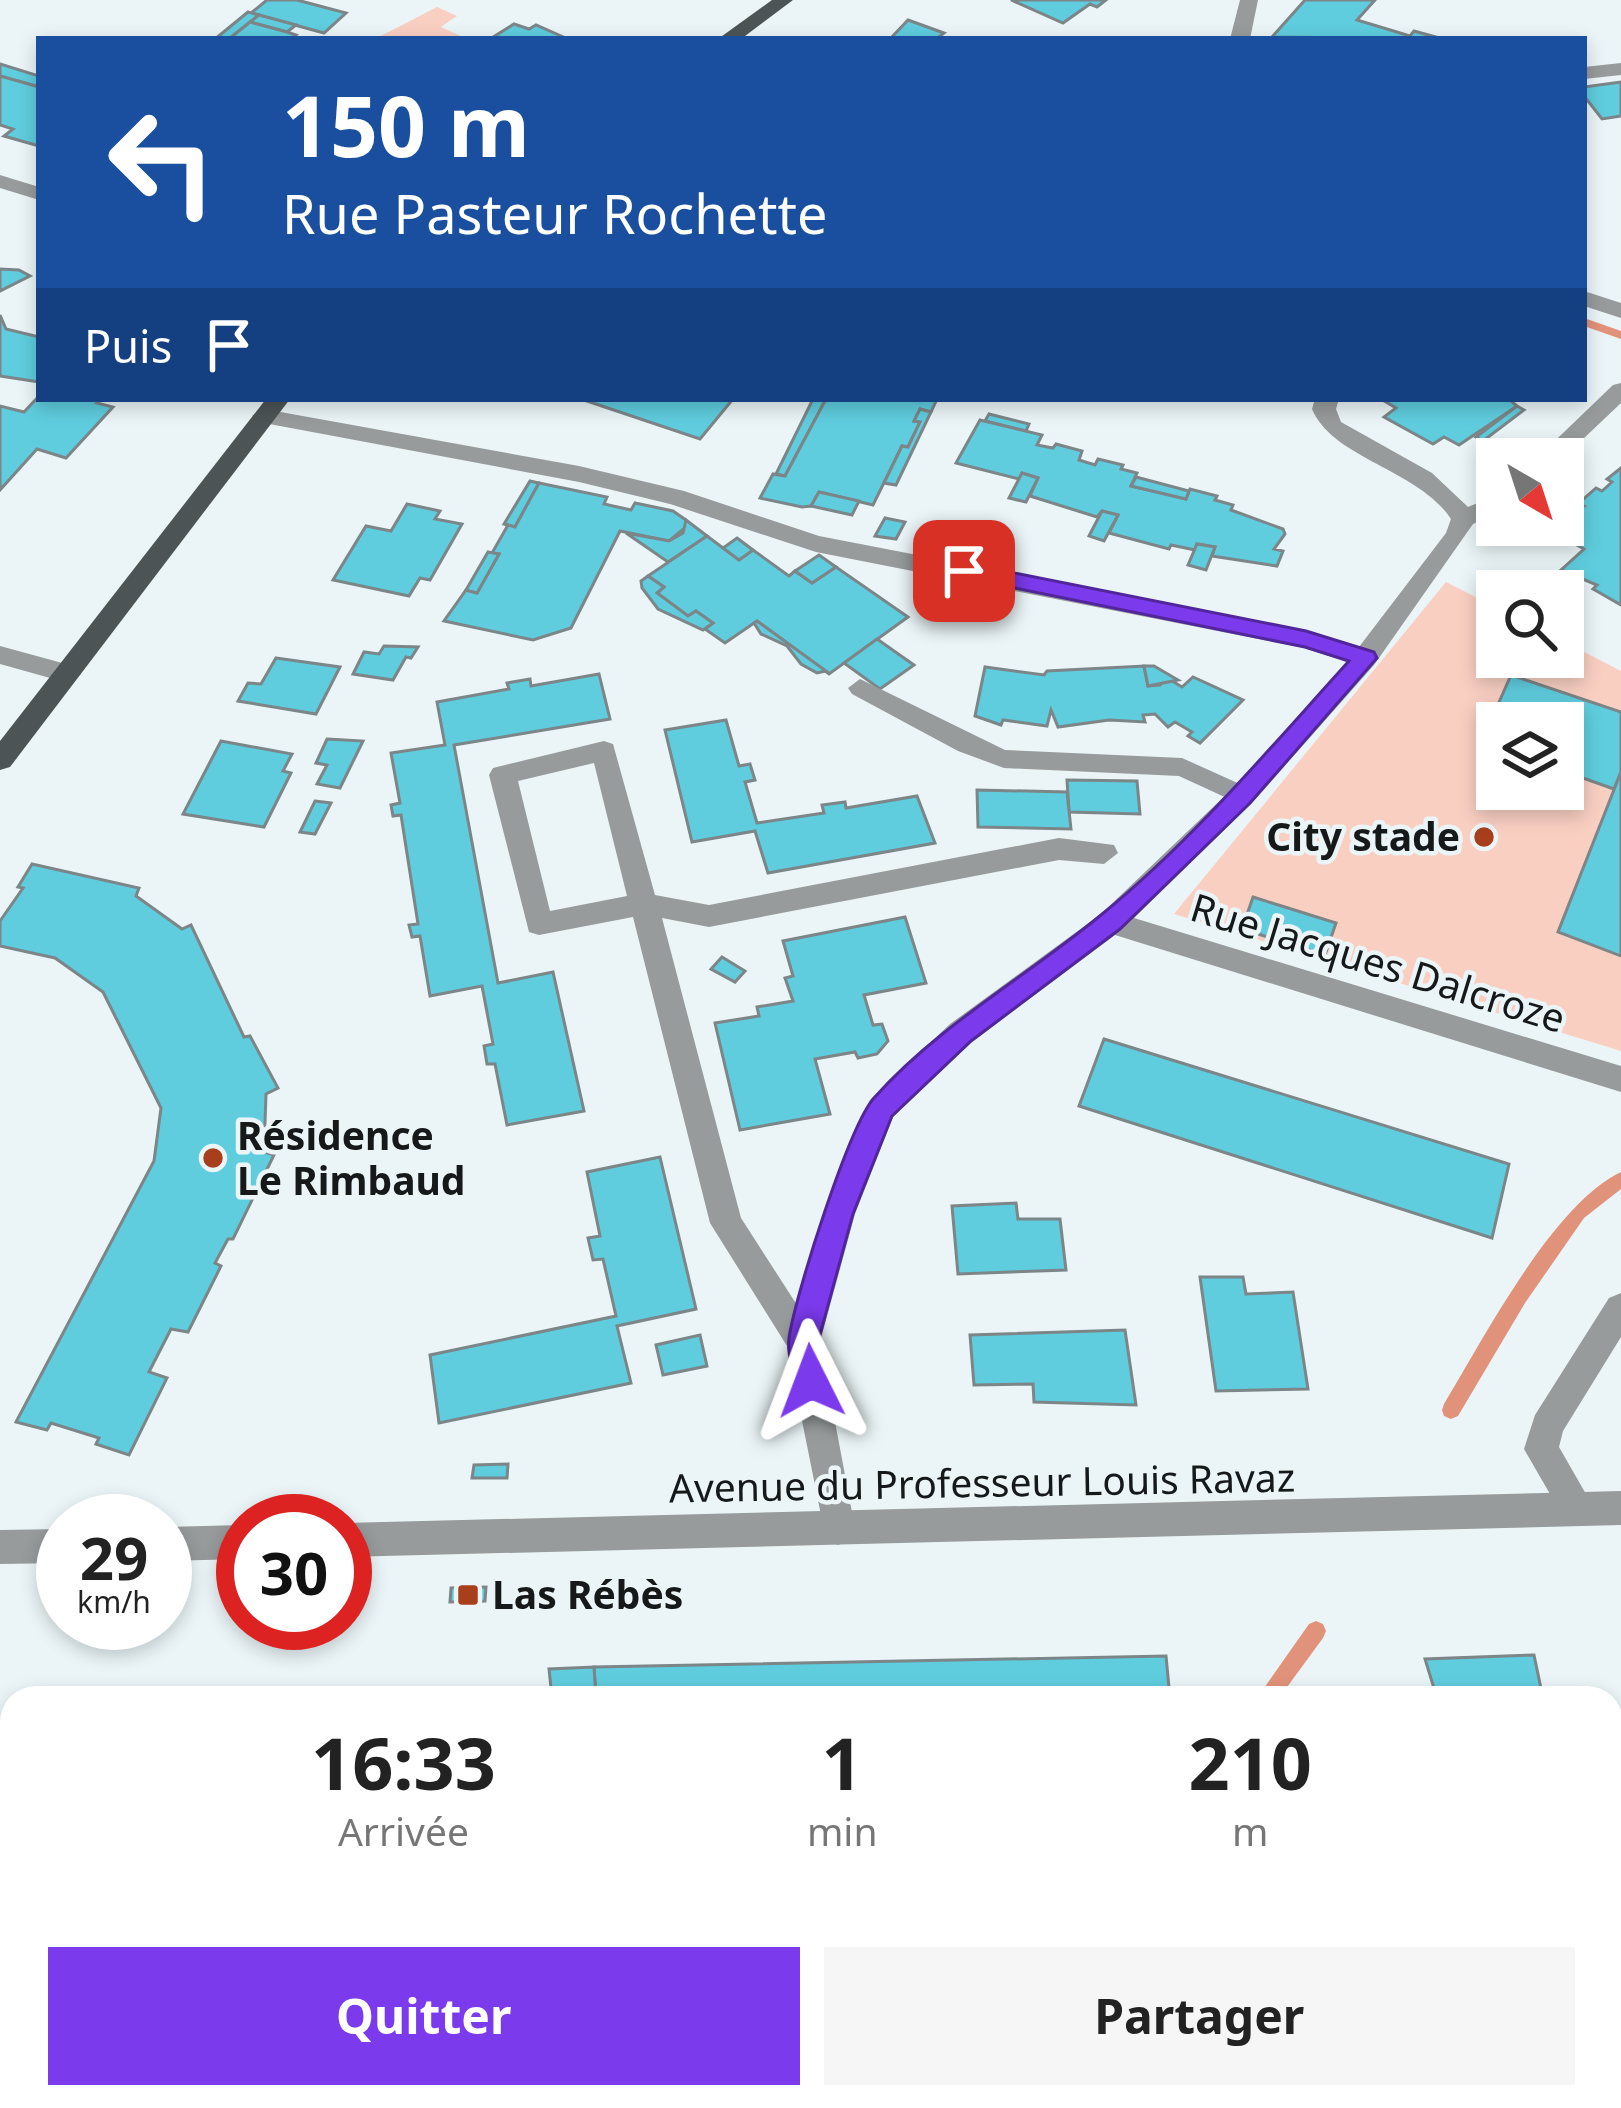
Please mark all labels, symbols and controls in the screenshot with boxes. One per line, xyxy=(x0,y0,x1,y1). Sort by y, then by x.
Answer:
text: 150 m xyxy=(282,67,530,182)
icon: left xyxy=(84,84,240,240)
text: Rue Pasteur Rochette xyxy=(282,176,827,250)
icon: arrive xyxy=(196,312,262,378)
text: Puis xyxy=(84,315,172,376)
north arrow xyxy=(1476,438,1584,546)
map controls xyxy=(1476,438,1584,810)
pin xyxy=(913,520,1015,622)
icon: arrive xyxy=(931,538,997,604)
button: search xyxy=(1476,570,1584,678)
button: layers xyxy=(1476,702,1584,810)
place label: City stade xyxy=(1266,809,1460,862)
marker: City stade xyxy=(1471,824,1497,850)
street label: Rue Jacques Dalcroze xyxy=(1185,879,1572,1044)
place label: Résidence Le Rimbaud xyxy=(237,1108,466,1206)
marker: Résidence Le Rimbaud xyxy=(200,1145,226,1171)
position arrow xyxy=(748,1318,874,1444)
street label: Avenue du Professeur Louis Ravaz xyxy=(669,1450,1295,1513)
speed limit sign: 30 xyxy=(216,1494,372,1650)
text: 29 xyxy=(80,1516,148,1598)
place label: Las Rébès xyxy=(492,1567,683,1620)
text: km/h xyxy=(77,1581,151,1622)
marker: Las Rébès xyxy=(455,1582,481,1608)
text: 16:33 xyxy=(311,1713,496,1811)
text: 1 xyxy=(822,1713,863,1811)
text: 210 xyxy=(1188,1713,1312,1811)
text: Arrivée xyxy=(338,1804,469,1857)
text: min xyxy=(807,1804,878,1857)
text: m xyxy=(1232,1804,1268,1857)
button: Quitter xyxy=(48,1947,800,2085)
button: Partager xyxy=(824,1947,1575,2085)

